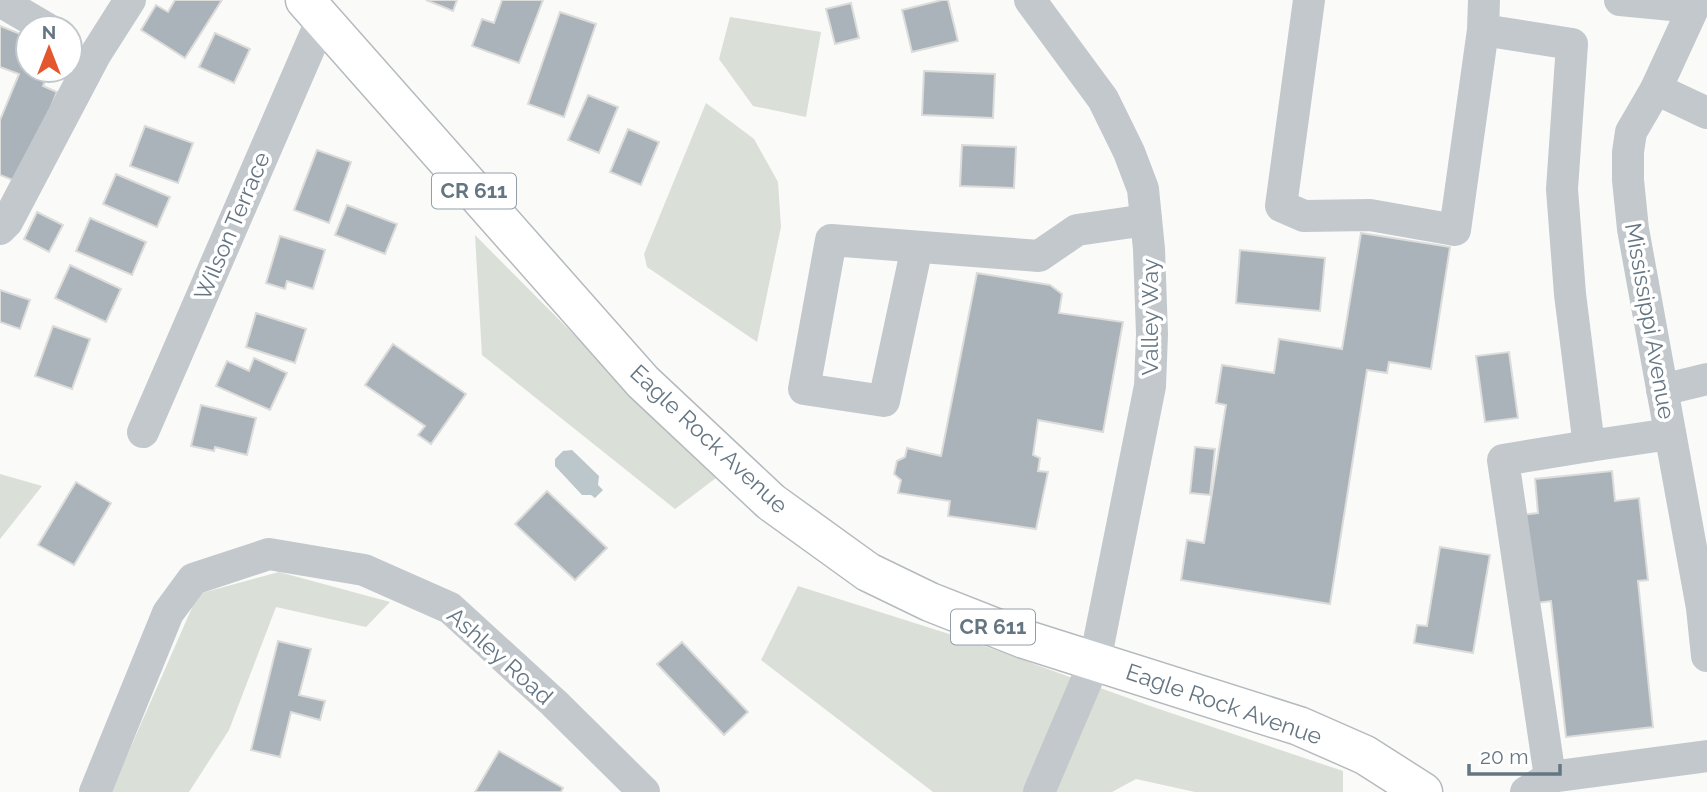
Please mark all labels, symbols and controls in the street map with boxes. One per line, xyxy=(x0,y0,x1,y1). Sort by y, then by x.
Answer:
north arrow xyxy=(14,14,84,84)
text: N xyxy=(42,21,56,43)
street label: Wilson Terrace xyxy=(188,148,275,304)
road number: CR 611 xyxy=(432,174,516,208)
street label: Mississippi Avenue xyxy=(1620,221,1681,421)
street label: Valley Way xyxy=(1136,258,1163,376)
street label: Eagle Rock Avenue xyxy=(625,359,794,519)
street label: Ashley Road xyxy=(442,601,558,710)
road number: CR 611 xyxy=(951,610,1035,644)
street label: Eagle Rock Avenue xyxy=(1123,657,1326,750)
scale bar xyxy=(1469,732,1560,776)
text: 20 m xyxy=(1480,744,1528,769)

